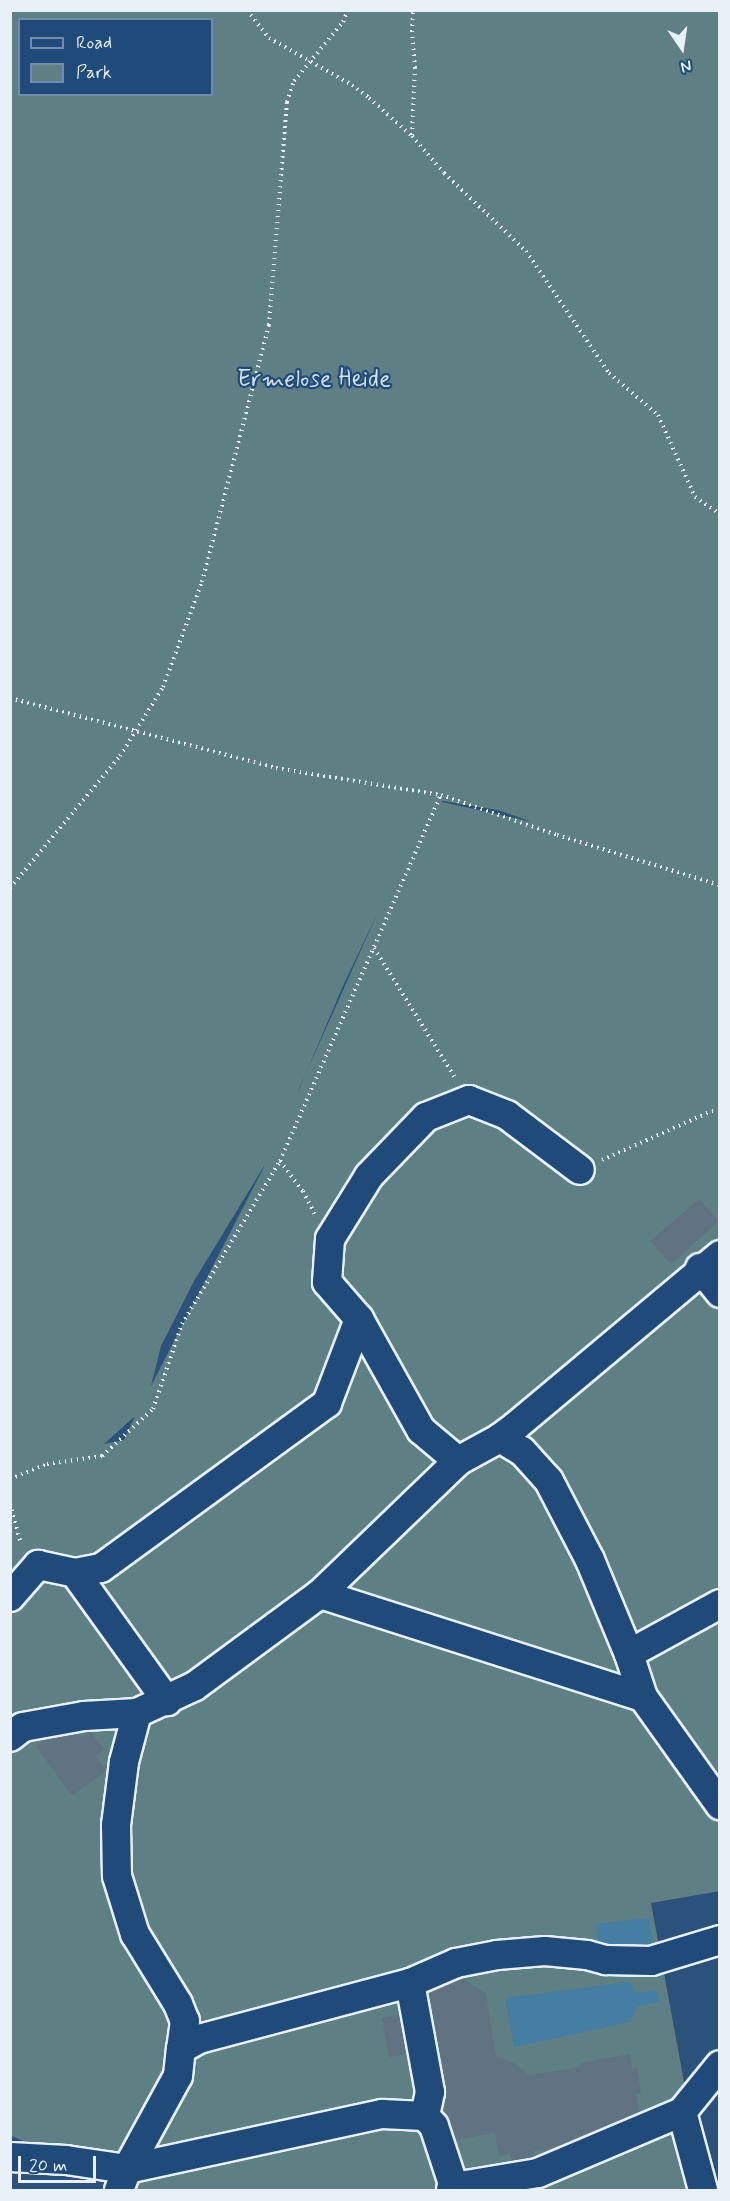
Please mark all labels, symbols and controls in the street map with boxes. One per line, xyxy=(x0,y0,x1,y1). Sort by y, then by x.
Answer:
legend xyxy=(18,18,213,96)
north arrow xyxy=(652,18,712,78)
text: Road xyxy=(76,31,112,55)
text: N xyxy=(679,55,694,77)
text: Park xyxy=(76,61,112,85)
park label: Ermelose Heide xyxy=(236,366,392,394)
scale bar xyxy=(21,2144,99,2182)
text: 20 m xyxy=(29,2154,67,2178)

